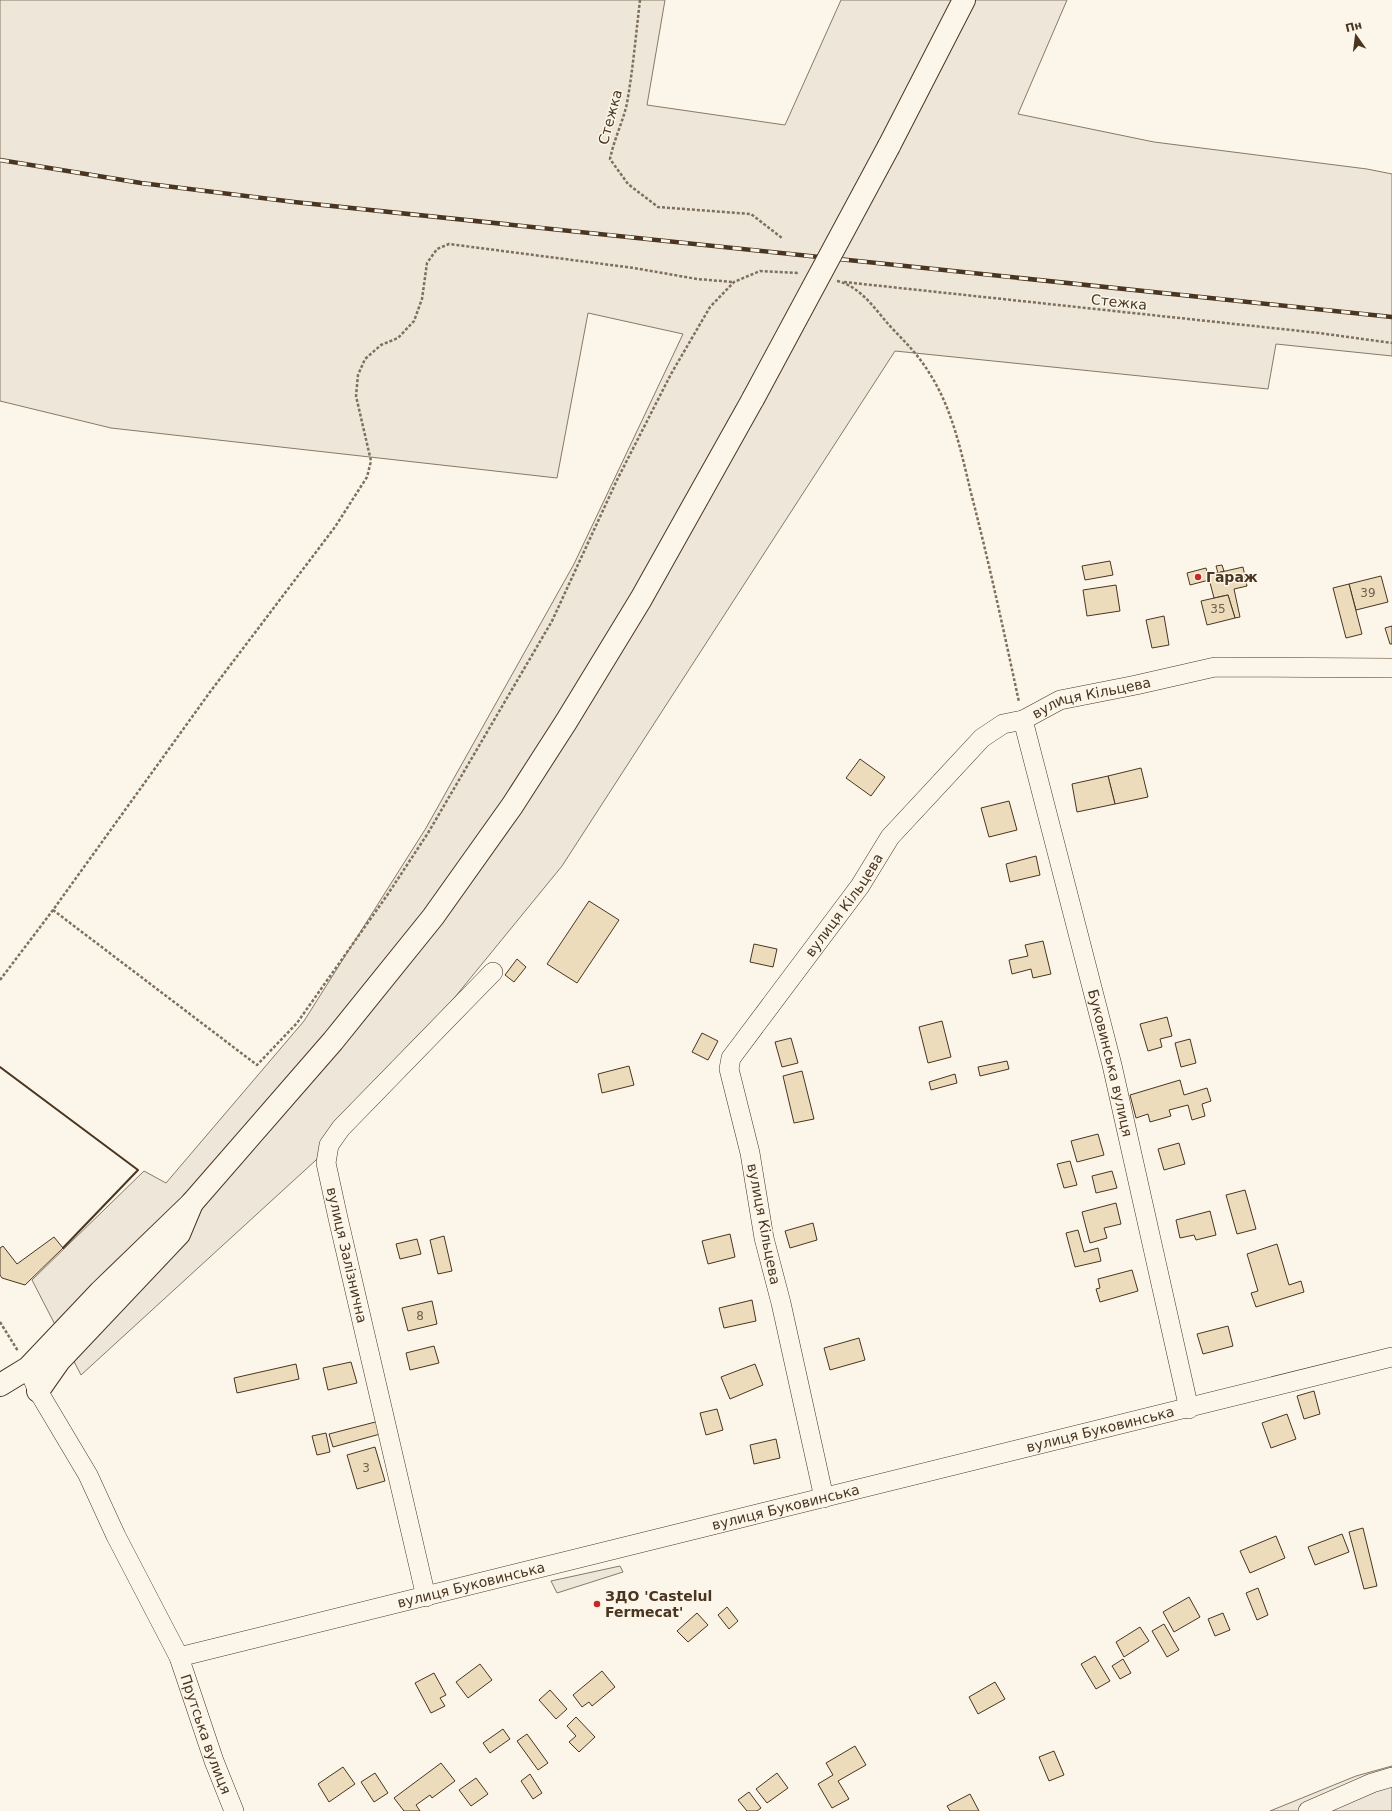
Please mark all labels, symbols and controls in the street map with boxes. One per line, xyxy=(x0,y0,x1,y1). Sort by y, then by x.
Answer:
north arrow xyxy=(1336,16,1376,56)
text: Пн xyxy=(1344,18,1363,35)
street label: Стежка xyxy=(595,88,625,146)
street label: Стежка xyxy=(1090,291,1148,313)
place label: Гараж xyxy=(1206,569,1258,585)
marker: Гараж xyxy=(1193,572,1203,582)
house number: 39 xyxy=(1360,586,1376,600)
house number: 35 xyxy=(1210,602,1226,616)
street label: вулиця Кільцева xyxy=(1029,674,1152,722)
street label: вулиця Кільцева xyxy=(802,850,886,960)
street label: Буковинська вулиця xyxy=(1085,987,1136,1138)
street label: вулиця Кільцева xyxy=(744,1162,784,1286)
street label: вулиця Залізнична xyxy=(324,1185,370,1325)
house number: 8 xyxy=(416,1309,424,1323)
street label: вулиця Буковинська xyxy=(1025,1403,1176,1455)
house number: 3 xyxy=(362,1461,370,1475)
street label: вулиця Буковинська xyxy=(710,1481,861,1533)
street label: вулиця Буковинська xyxy=(396,1559,547,1611)
place label: ЗДО 'Castelul Fermecat' xyxy=(605,1588,712,1620)
marker: ЗДО 'Castelul Fermecat' xyxy=(592,1599,602,1609)
street label: Прутська вулиця xyxy=(177,1672,234,1796)

